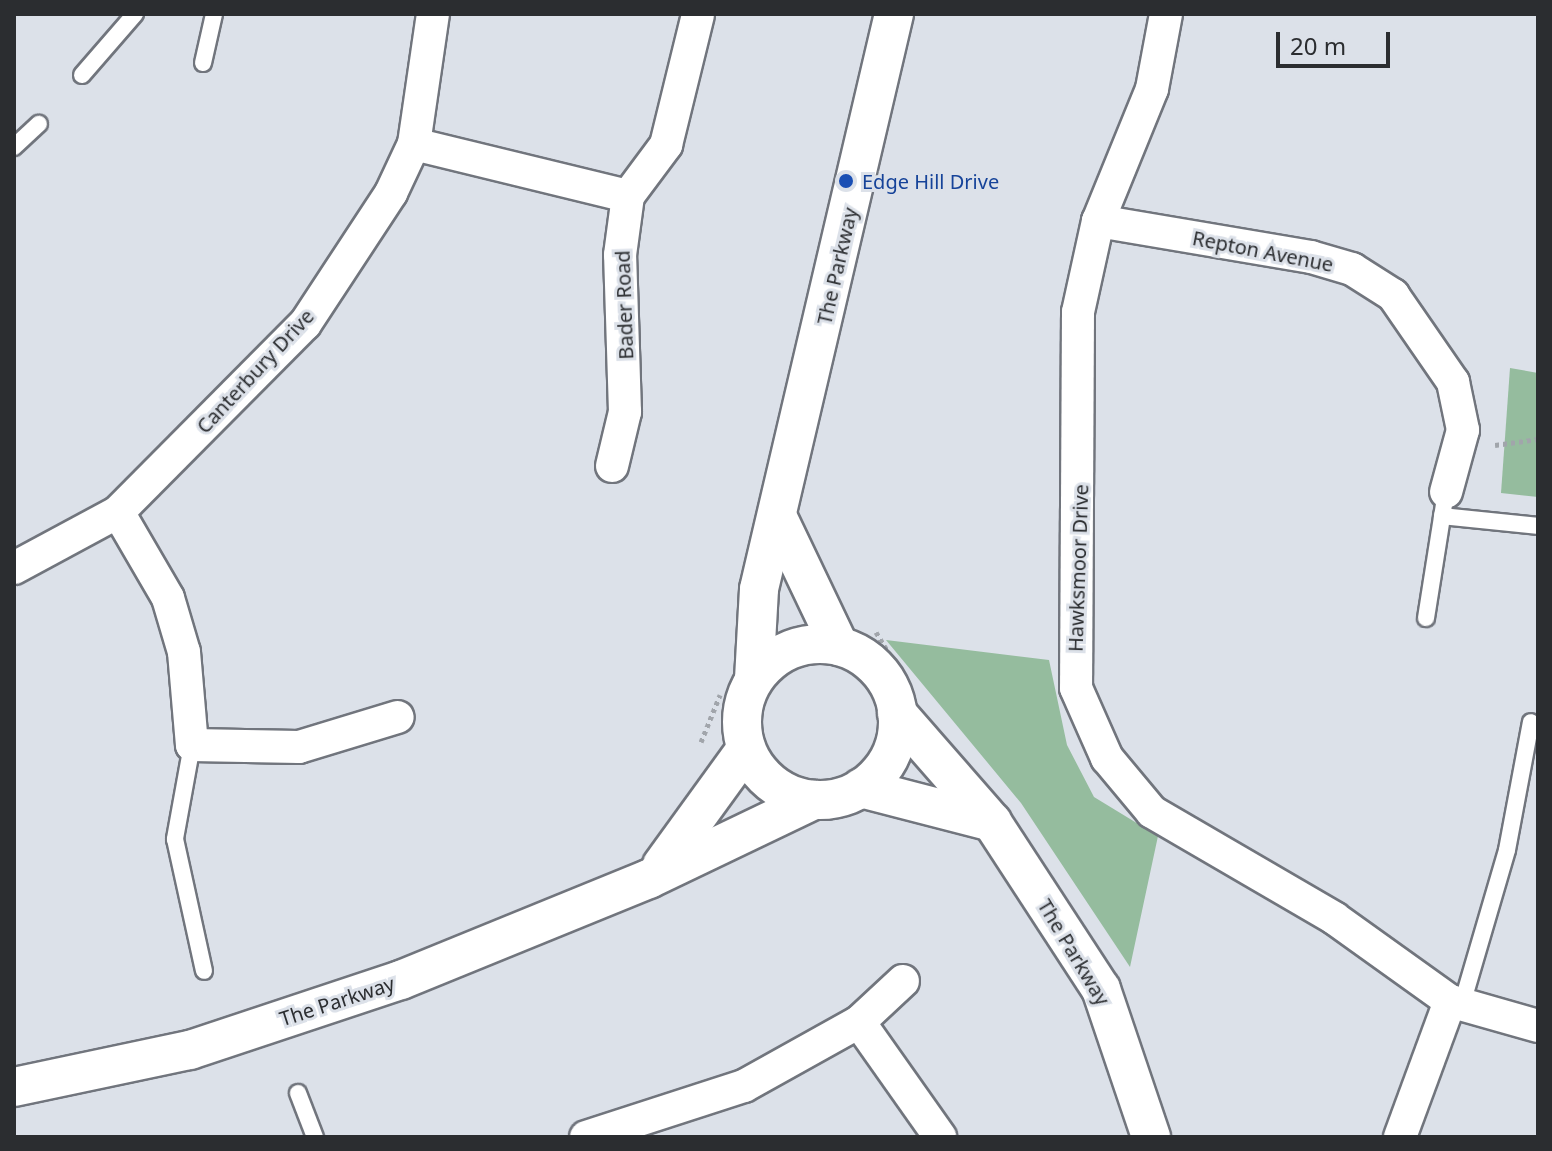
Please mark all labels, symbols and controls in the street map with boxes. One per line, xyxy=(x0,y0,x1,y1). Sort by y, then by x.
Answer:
scale bar xyxy=(1280,16,1394,66)
text: 20 m xyxy=(1290,29,1346,62)
place label: Edge Hill Drive xyxy=(862,169,999,193)
marker: Edge Hill Drive xyxy=(837,172,855,190)
street label: The Parkway xyxy=(812,205,862,327)
street label: Repton Avenue xyxy=(1190,226,1336,276)
street label: Bader Road xyxy=(610,250,638,360)
street label: Canterbury Drive xyxy=(191,304,319,438)
street label: Hawksmoor Drive xyxy=(1063,484,1093,652)
street label: The Parkway xyxy=(1033,895,1115,1009)
street label: The Parkway xyxy=(277,971,397,1031)

